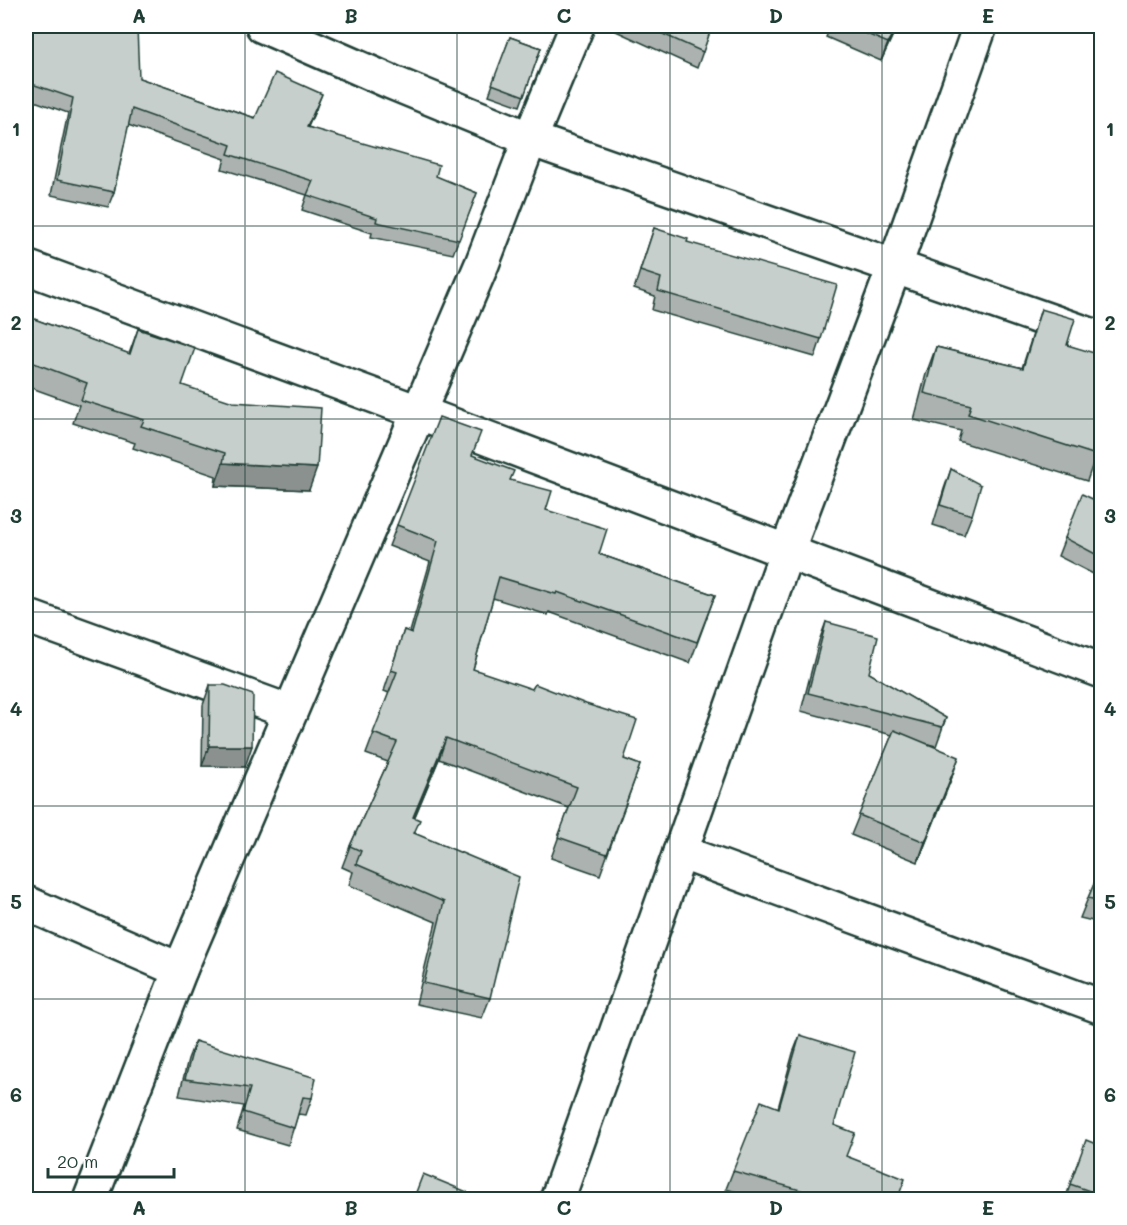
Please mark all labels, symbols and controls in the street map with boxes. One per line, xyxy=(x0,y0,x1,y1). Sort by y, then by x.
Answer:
text: A xyxy=(132,2,146,28)
text: B xyxy=(344,2,358,28)
text: C xyxy=(557,2,572,28)
text: D xyxy=(769,2,783,28)
text: E xyxy=(982,2,994,28)
text: 1 xyxy=(12,115,20,141)
text: 1 xyxy=(1106,115,1114,141)
text: 2 xyxy=(10,309,22,335)
text: 2 xyxy=(1104,309,1116,335)
text: 3 xyxy=(10,502,22,528)
text: 3 xyxy=(1104,502,1116,528)
text: 4 xyxy=(10,695,23,721)
text: 4 xyxy=(1104,695,1117,721)
text: 5 xyxy=(10,888,22,914)
text: 5 xyxy=(1104,888,1116,914)
text: 6 xyxy=(10,1081,22,1107)
text: 6 xyxy=(1104,1081,1116,1107)
scale bar xyxy=(48,1141,174,1179)
text: 20 m xyxy=(57,1149,98,1173)
text: A xyxy=(132,1194,146,1220)
text: B xyxy=(344,1194,358,1220)
text: C xyxy=(557,1194,572,1220)
text: D xyxy=(769,1194,783,1220)
text: E xyxy=(982,1194,994,1220)

